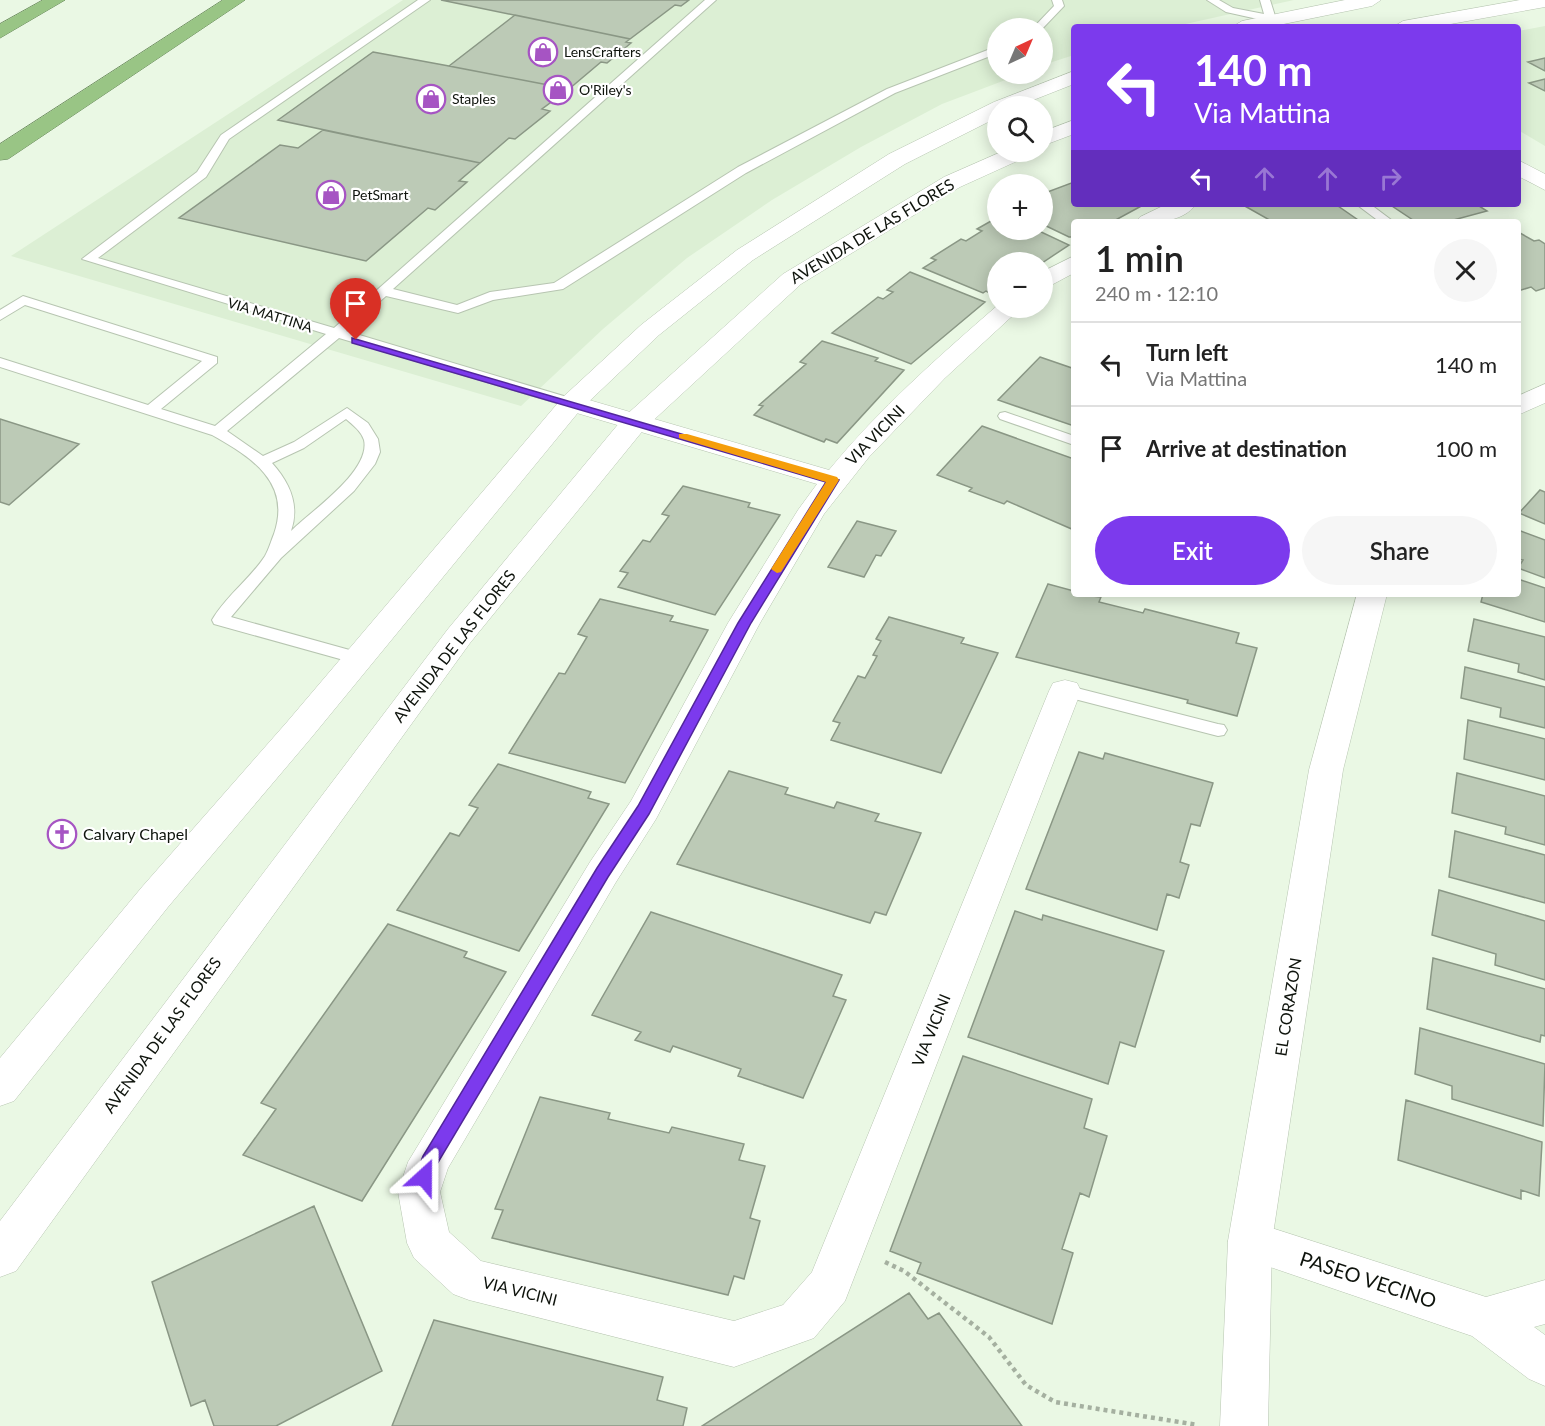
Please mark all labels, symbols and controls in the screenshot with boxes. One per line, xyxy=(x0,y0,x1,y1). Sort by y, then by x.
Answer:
north arrow xyxy=(987,18,1053,84)
map controls xyxy=(987,18,1053,318)
shop icon: LensCrafters xyxy=(527,36,559,68)
place label: LensCrafters xyxy=(564,43,641,60)
text: 140 m xyxy=(1194,45,1312,95)
icon: left xyxy=(1095,48,1173,126)
shop icon: O'Riley's xyxy=(542,74,574,106)
place label: O'Riley's xyxy=(579,81,632,98)
shop icon: Staples xyxy=(415,83,447,115)
place label: Staples xyxy=(452,90,496,107)
button: search xyxy=(987,96,1053,162)
text: Via Mattina xyxy=(1194,96,1331,129)
icon: left xyxy=(1185,162,1218,195)
icon: ahead xyxy=(1248,162,1281,195)
icon: ahead xyxy=(1311,162,1344,195)
icon: right xyxy=(1374,162,1407,195)
street label: AVENIDA DE LAS FLORES xyxy=(786,174,957,287)
button: + xyxy=(987,174,1053,240)
shop icon: PetSmart xyxy=(315,179,347,211)
place label: PetSmart xyxy=(352,186,408,203)
text: 1 min xyxy=(1095,236,1184,280)
button: close xyxy=(1434,239,1497,302)
button: − xyxy=(987,252,1053,318)
pin xyxy=(330,278,381,340)
text: 240 m · 12:10 xyxy=(1095,281,1218,305)
icon: arrive xyxy=(339,287,372,320)
street label: VIA MATTINA xyxy=(226,294,315,336)
text: Turn left xyxy=(1146,339,1228,366)
icon: left xyxy=(1095,348,1128,381)
text: 140 m xyxy=(1435,351,1497,378)
text: Via Mattina xyxy=(1146,366,1247,390)
street label: VIA VICINI xyxy=(841,401,908,469)
icon: arrive xyxy=(1095,432,1128,465)
text: Arrive at destination xyxy=(1146,435,1347,462)
text: 100 m xyxy=(1435,435,1497,462)
button: Exit xyxy=(1095,516,1290,585)
button: Share xyxy=(1302,516,1497,585)
street label: AVENIDA DE LAS FLORES xyxy=(388,566,519,726)
church icon: Calvary Chapel xyxy=(46,818,78,850)
place label: Calvary Chapel xyxy=(83,824,188,843)
street label: AVENIDA DE LAS FLORES xyxy=(99,953,224,1116)
street label: EL CORAZON xyxy=(1270,956,1305,1058)
street label: VIA VICINI xyxy=(907,991,954,1069)
position arrow xyxy=(392,1145,456,1209)
street label: PASEO VECINO xyxy=(1297,1246,1440,1312)
street label: VIA VICINI xyxy=(481,1272,559,1309)

